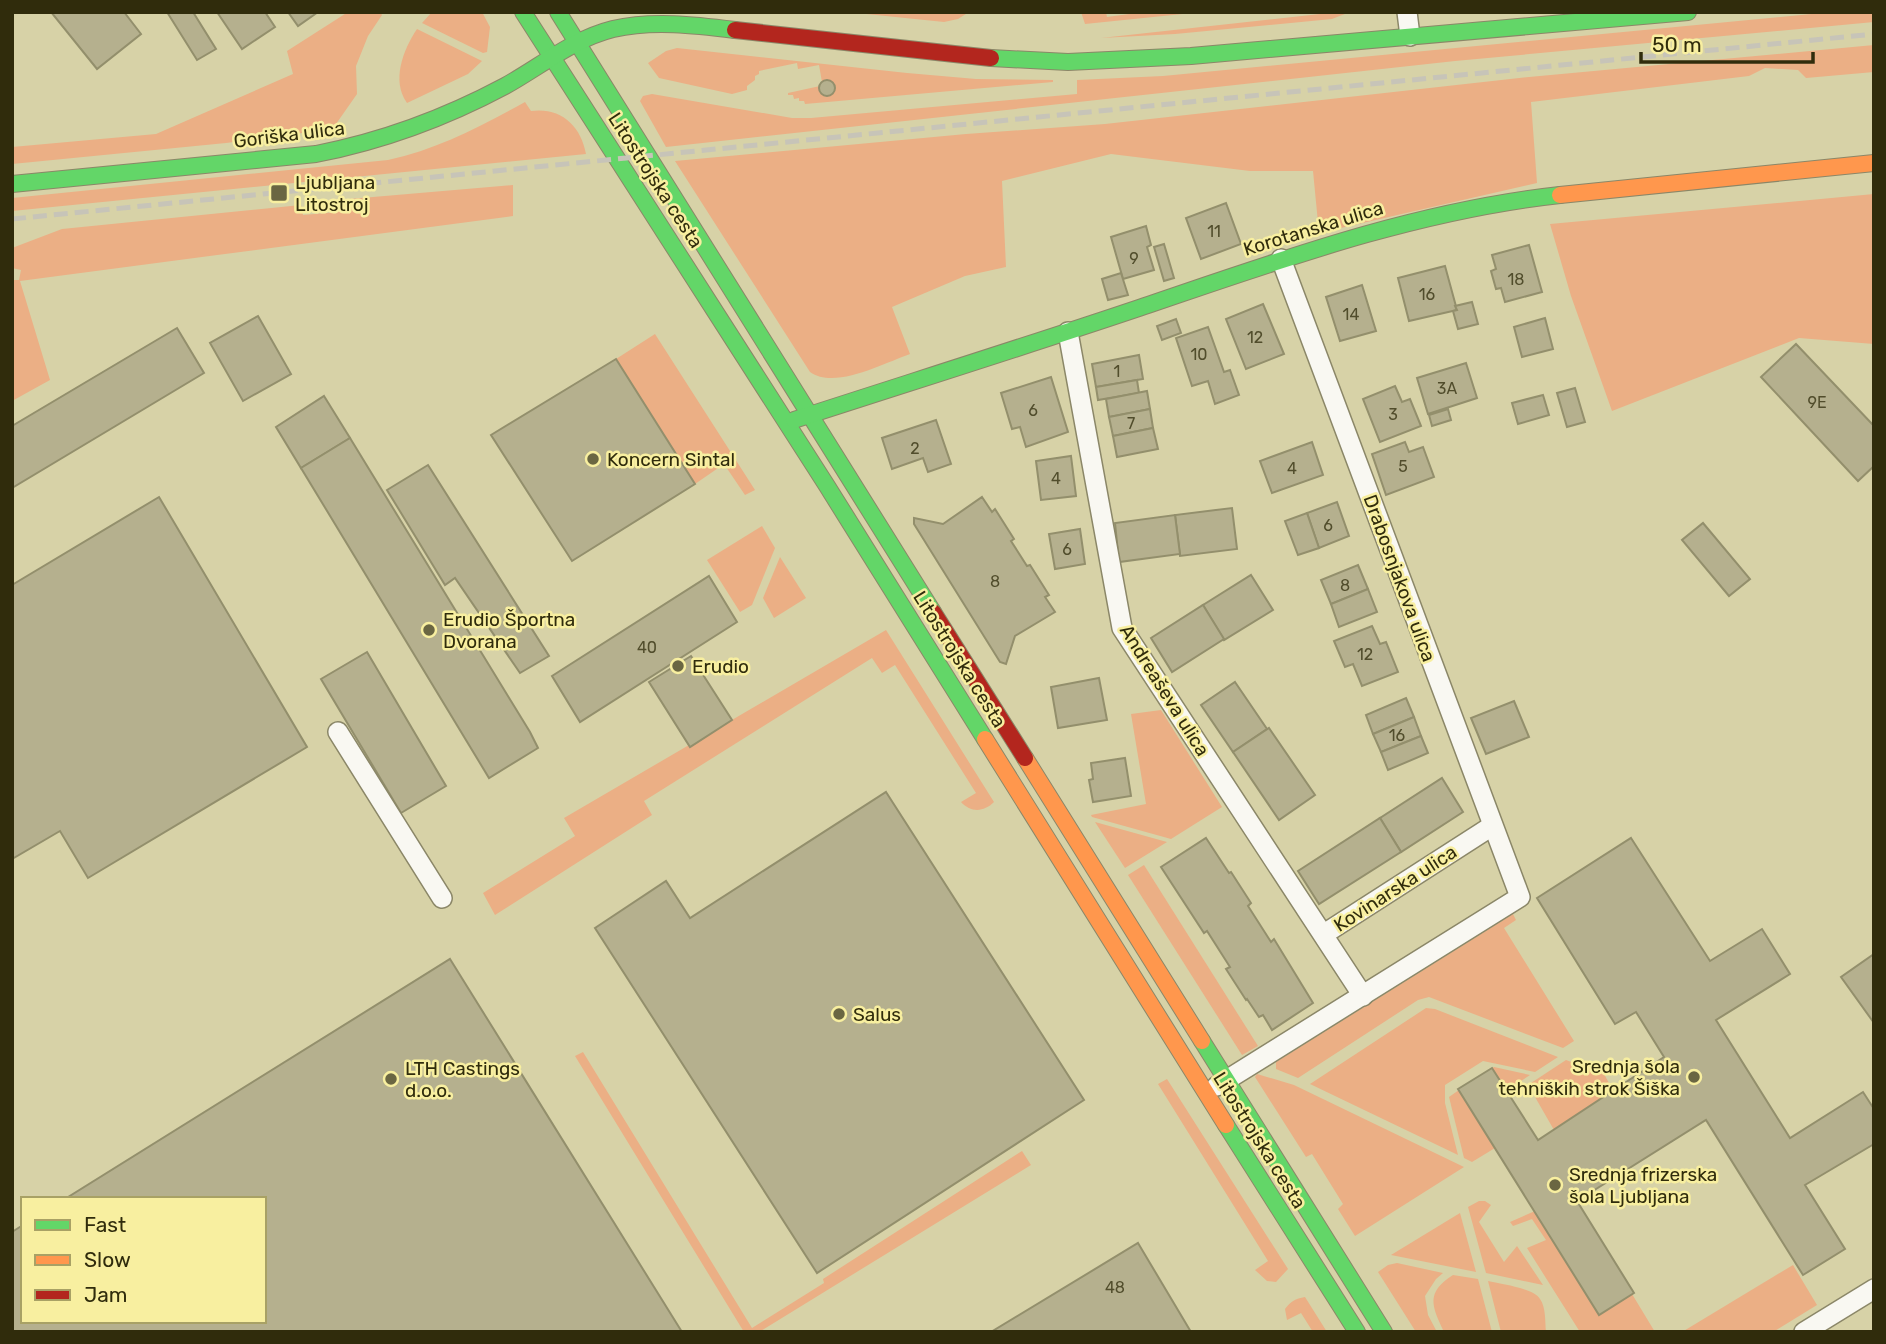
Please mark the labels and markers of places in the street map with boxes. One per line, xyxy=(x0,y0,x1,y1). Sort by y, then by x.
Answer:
place label: Ljubljana Litostroj xyxy=(295,171,375,216)
marker: Ljubljana Litostroj xyxy=(269,183,289,203)
place label: Koncern Sintal xyxy=(607,448,735,471)
marker: Koncern Sintal xyxy=(585,451,601,467)
place label: Erudio Športna Dvorana xyxy=(443,608,575,653)
marker: Erudio Športna Dvorana xyxy=(421,622,437,638)
place label: Erudio xyxy=(692,655,749,678)
marker: Erudio xyxy=(670,658,686,674)
place label: Salus xyxy=(853,1003,901,1026)
marker: Salus xyxy=(831,1006,847,1022)
place label: Srednja šola tehniških strok Šiška xyxy=(1498,1055,1680,1100)
place label: LTH Castings d.o.o. xyxy=(405,1057,520,1102)
marker: Srednja šola tehniških strok Šiška xyxy=(1686,1069,1702,1085)
marker: LTH Castings d.o.o. xyxy=(383,1071,399,1087)
place label: Srednja frizerska šola Ljubljana xyxy=(1569,1163,1717,1208)
marker: Srednja frizerska šola Ljubljana xyxy=(1547,1177,1563,1193)

